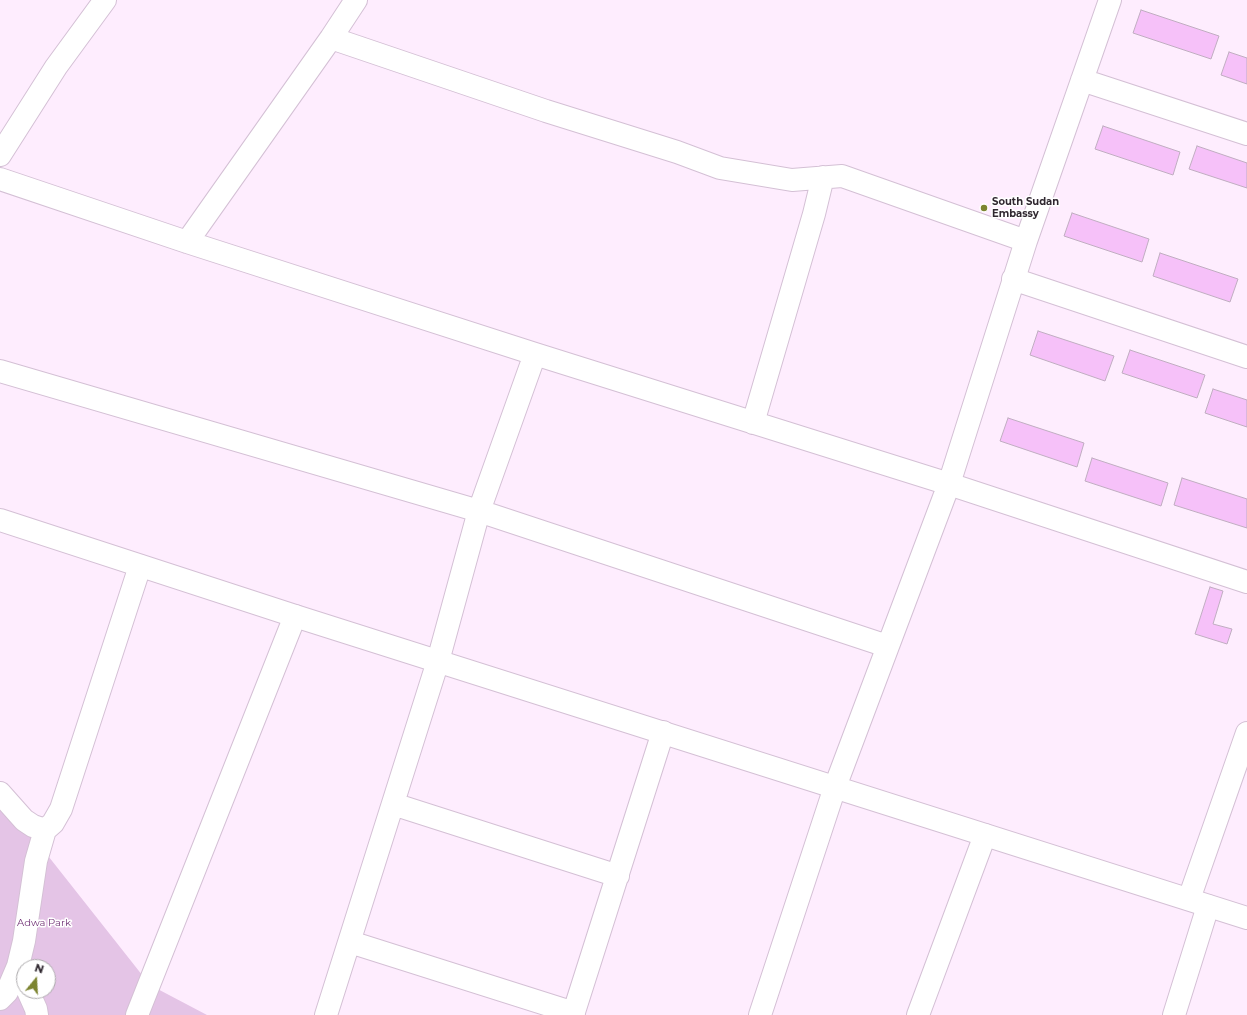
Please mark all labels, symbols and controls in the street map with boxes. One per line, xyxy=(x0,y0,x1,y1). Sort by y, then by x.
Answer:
place label: South Sudan Embassy xyxy=(992,196,1059,220)
marker: South Sudan Embassy xyxy=(979,203,989,213)
park label: Adwa Park xyxy=(17,917,71,929)
north arrow xyxy=(16,959,56,999)
text: N xyxy=(33,961,46,977)

